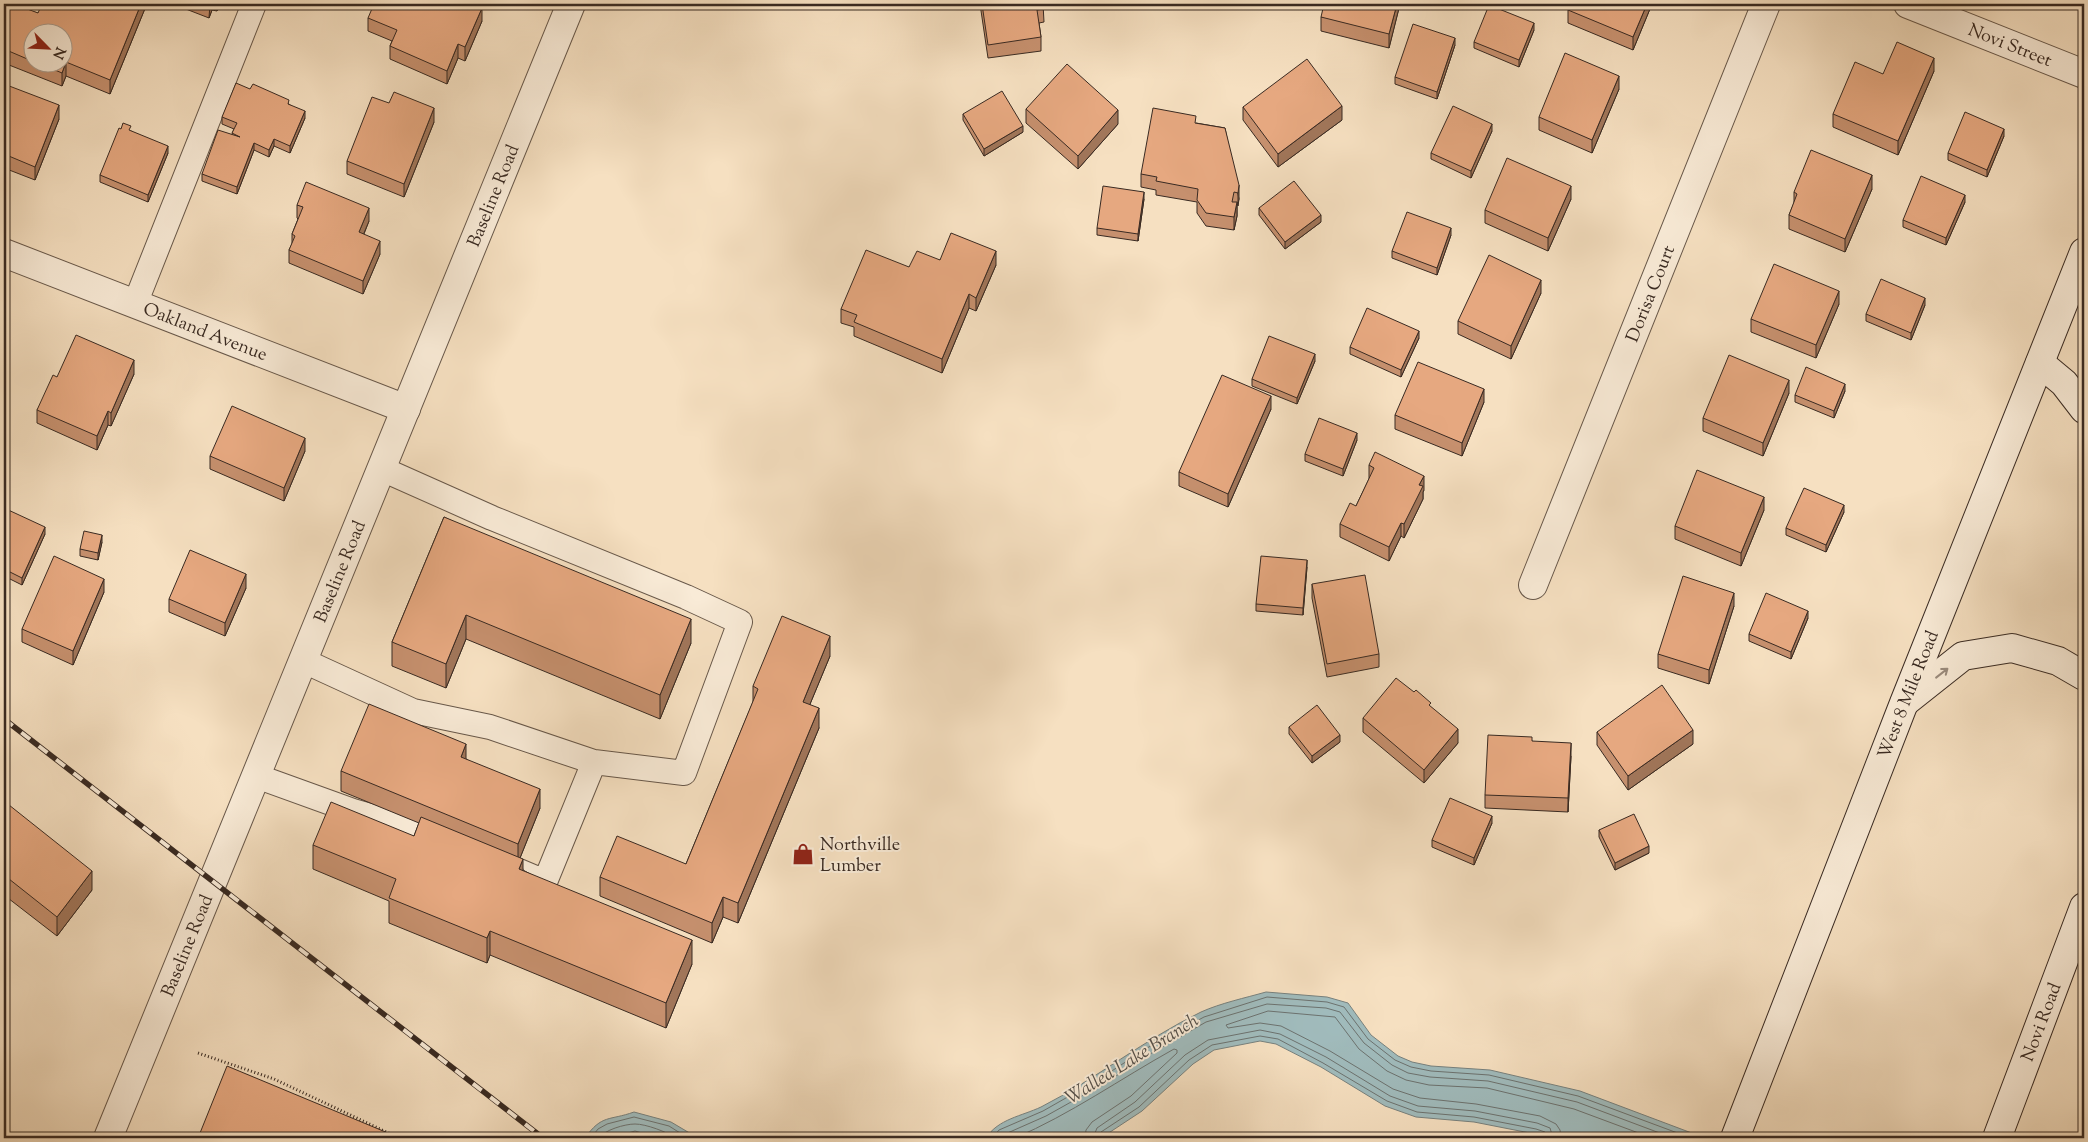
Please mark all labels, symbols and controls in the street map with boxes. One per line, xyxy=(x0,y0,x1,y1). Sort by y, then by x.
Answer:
street label: Novi Street xyxy=(1964,18,2055,75)
north arrow xyxy=(22,22,72,72)
text: N xyxy=(47,43,69,62)
street label: Baseline Road xyxy=(462,141,527,251)
street label: Dorisa Court xyxy=(1621,242,1683,347)
street label: Oakland Avenue xyxy=(139,297,271,369)
street label: Baseline Road xyxy=(309,517,374,627)
street label: West 8 Mile Road xyxy=(1873,627,1947,763)
one-way arrow xyxy=(1935,668,1948,679)
place label: Northville Lumber xyxy=(820,833,900,880)
shop icon: Northville Lumber xyxy=(790,841,816,867)
street label: Baseline Road xyxy=(156,891,221,1001)
street label: Novi Road xyxy=(2016,980,2069,1066)
water label: Walled Lake Branch xyxy=(1060,1008,1205,1112)

